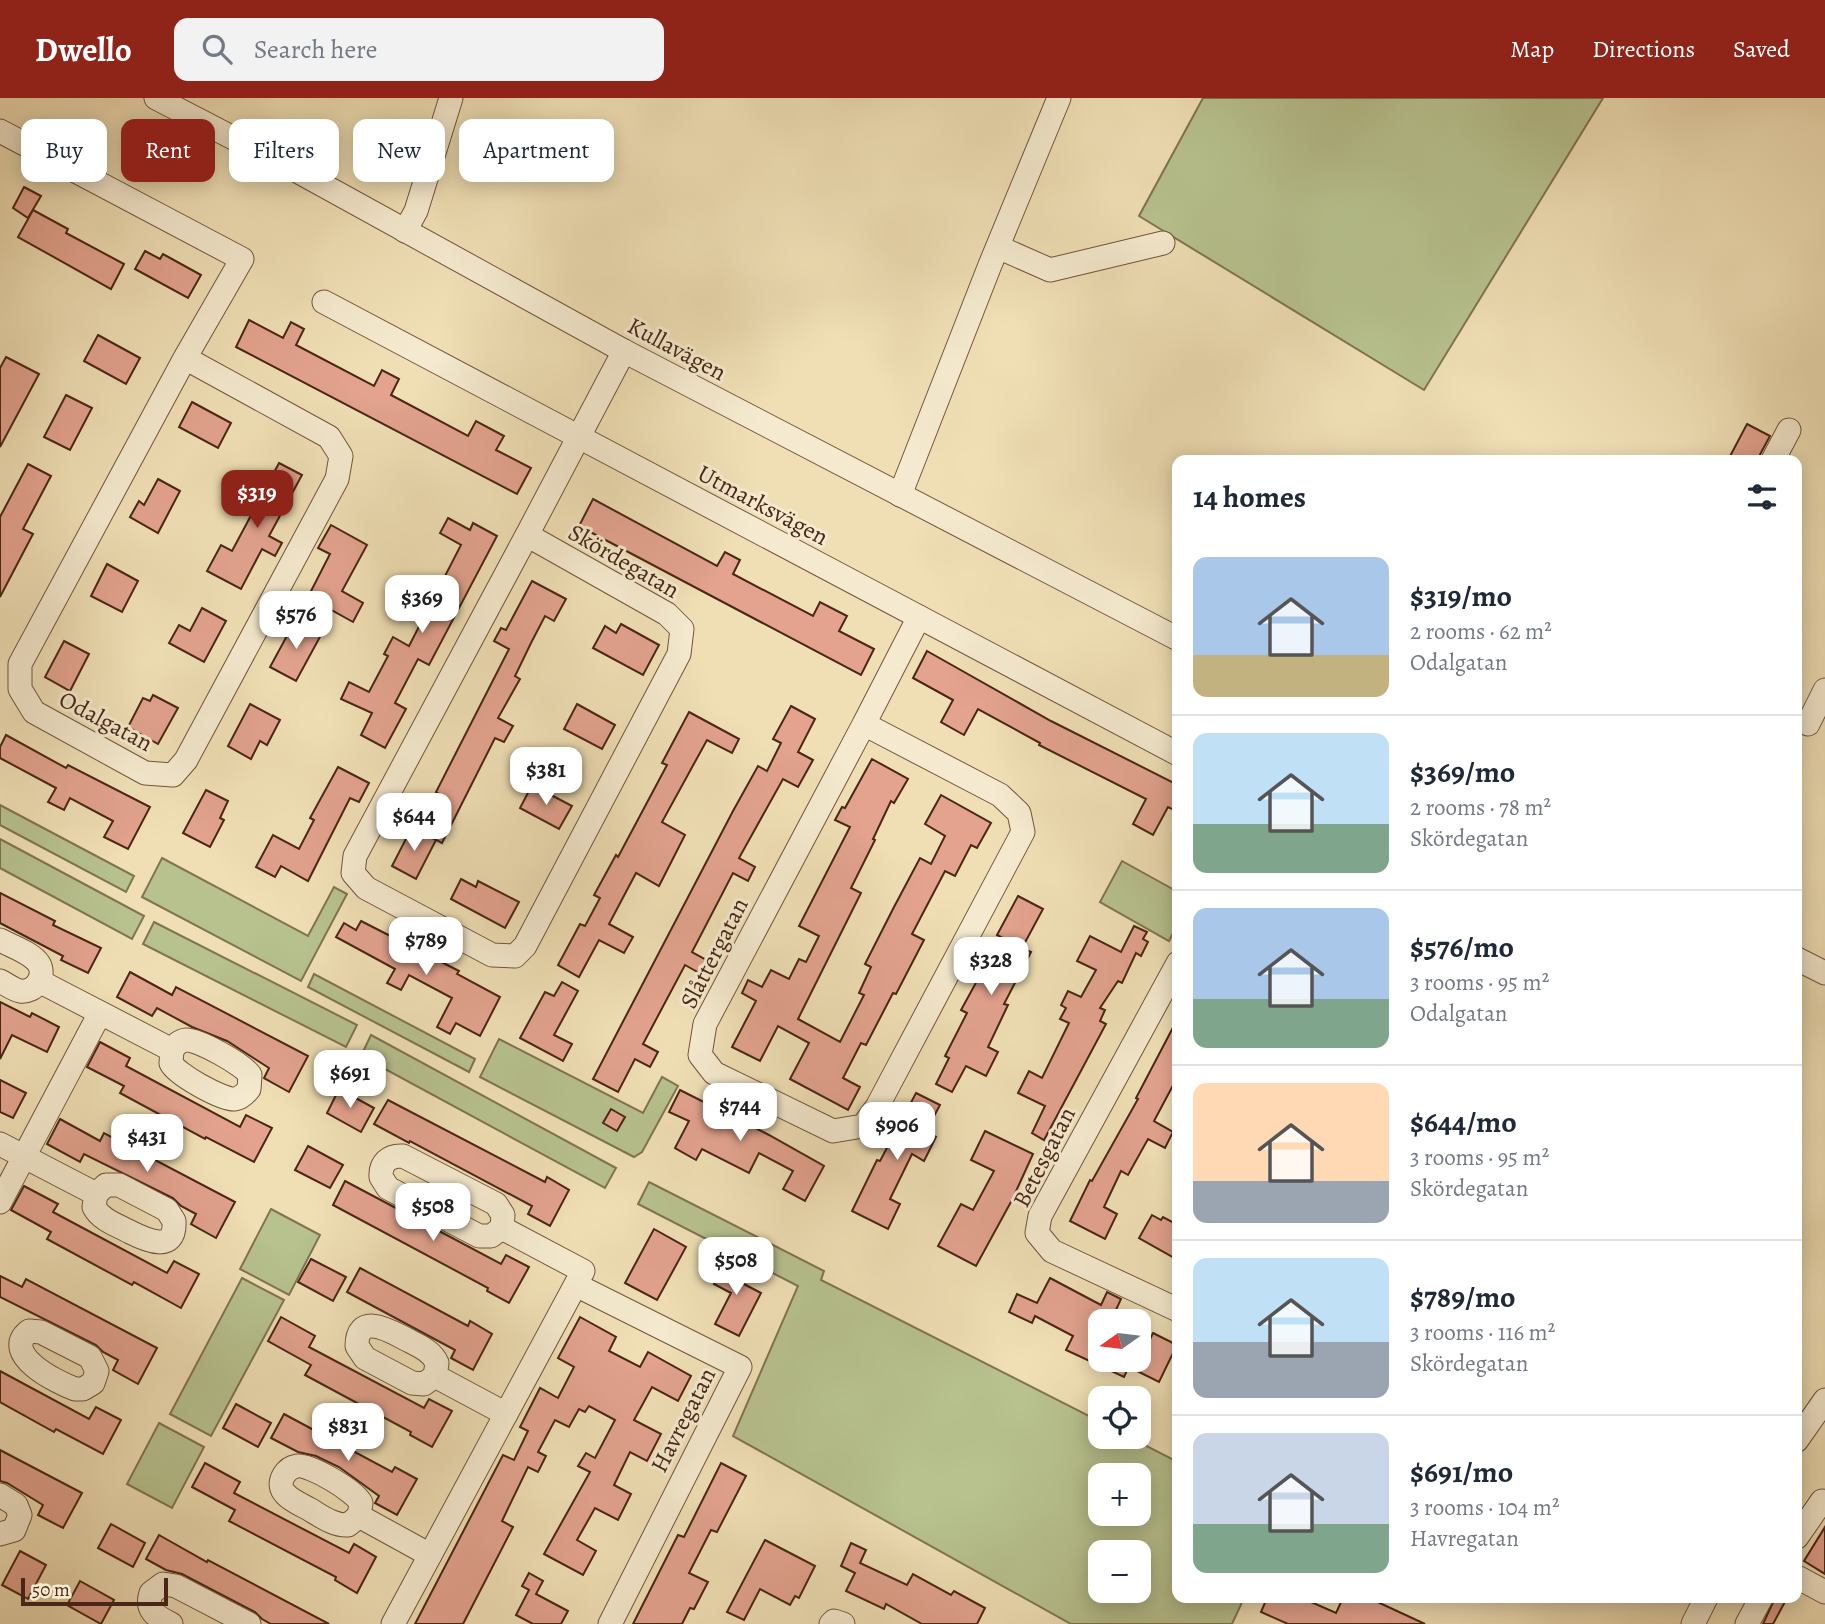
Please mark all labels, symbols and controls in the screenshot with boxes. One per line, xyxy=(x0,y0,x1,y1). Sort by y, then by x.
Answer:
search box xyxy=(174,18,664,81)
text: Dwello xyxy=(35,27,132,72)
icon: search xyxy=(198,30,236,68)
text: Search here xyxy=(254,32,377,67)
text: Map xyxy=(1510,33,1554,65)
text: Directions xyxy=(1592,33,1695,65)
text: Saved xyxy=(1733,33,1790,65)
chip: Buy xyxy=(21,119,107,182)
chip: Rent xyxy=(121,119,215,182)
chip: Filters xyxy=(229,119,339,182)
chip: New xyxy=(353,119,445,182)
chip: Apartment xyxy=(459,119,614,182)
street label: Kullavägen xyxy=(622,310,732,388)
street label: Utmarksvägen xyxy=(692,457,834,553)
pin: $319 xyxy=(216,470,298,530)
text: $319 xyxy=(237,477,277,508)
text: 14 homes xyxy=(1193,477,1306,517)
icon: filters xyxy=(1743,478,1781,516)
street label: Skördegatan xyxy=(563,516,685,606)
pin: $369 xyxy=(381,575,463,635)
text: $319/mo xyxy=(1410,576,1512,616)
text: $369 xyxy=(401,582,443,613)
icon: home xyxy=(1249,585,1333,669)
pin: $576 xyxy=(255,592,337,651)
text: $576 xyxy=(275,598,317,629)
text: 2 rooms · 62 m² xyxy=(1410,616,1552,647)
text: Odalgatan xyxy=(1410,647,1507,678)
street label: Odalgatan xyxy=(54,683,158,759)
pin: $381 xyxy=(505,748,587,807)
text: $369/mo xyxy=(1410,752,1515,792)
text: $381 xyxy=(526,754,566,785)
icon: home xyxy=(1249,761,1333,845)
text: 2 rooms · 78 m² xyxy=(1410,792,1551,823)
pin: $644 xyxy=(373,794,455,853)
text: $644 xyxy=(392,800,436,831)
text: Skördegatan xyxy=(1410,823,1528,854)
street label: Slåttergatan xyxy=(672,892,756,1014)
pin: $789 xyxy=(385,918,467,977)
text: $789 xyxy=(405,924,447,955)
text: $576/mo xyxy=(1410,927,1514,967)
icon: home xyxy=(1249,936,1333,1020)
pin: $328 xyxy=(950,937,1032,997)
text: $328 xyxy=(970,944,1012,975)
text: 3 rooms · 95 m² xyxy=(1410,967,1549,998)
text: Odalgatan xyxy=(1410,998,1507,1029)
pin: $691 xyxy=(309,1051,391,1110)
text: $691 xyxy=(330,1057,370,1088)
pin: $744 xyxy=(699,1084,781,1143)
text: $744 xyxy=(719,1090,761,1121)
street label: Betesgatan xyxy=(1005,1101,1083,1213)
pin: $906 xyxy=(856,1102,938,1162)
text: $644/mo xyxy=(1410,1102,1517,1142)
text: $906 xyxy=(875,1109,919,1140)
icon: home xyxy=(1249,1111,1333,1195)
pin: $431 xyxy=(106,1114,188,1174)
text: $431 xyxy=(127,1121,167,1152)
text: 3 rooms · 95 m² xyxy=(1410,1142,1549,1173)
text: Skördegatan xyxy=(1410,1173,1528,1204)
pin: $508 xyxy=(392,1184,474,1243)
text: $508 xyxy=(411,1190,455,1221)
pin: $508 xyxy=(695,1238,777,1297)
text: $508 xyxy=(714,1244,758,1275)
text: $789/mo xyxy=(1410,1277,1516,1317)
icon: home xyxy=(1249,1286,1333,1370)
north arrow xyxy=(1088,1309,1152,1372)
map controls xyxy=(1088,1309,1151,1603)
text: 3 rooms · 116 m² xyxy=(1410,1317,1555,1348)
text: Skördegatan xyxy=(1410,1348,1528,1379)
street label: Havregatan xyxy=(643,1362,723,1478)
button: locate xyxy=(1088,1386,1151,1449)
pin: $831 xyxy=(307,1404,389,1463)
text: $831 xyxy=(328,1410,368,1441)
text: $691/mo xyxy=(1410,1452,1513,1492)
icon: home xyxy=(1249,1461,1333,1545)
button: + xyxy=(1088,1463,1151,1526)
text: 3 rooms · 104 m² xyxy=(1410,1492,1559,1523)
text: Havregatan xyxy=(1410,1523,1519,1554)
button: − xyxy=(1088,1540,1151,1603)
scale bar xyxy=(21,1575,168,1607)
text: 50 m xyxy=(32,1577,70,1603)

